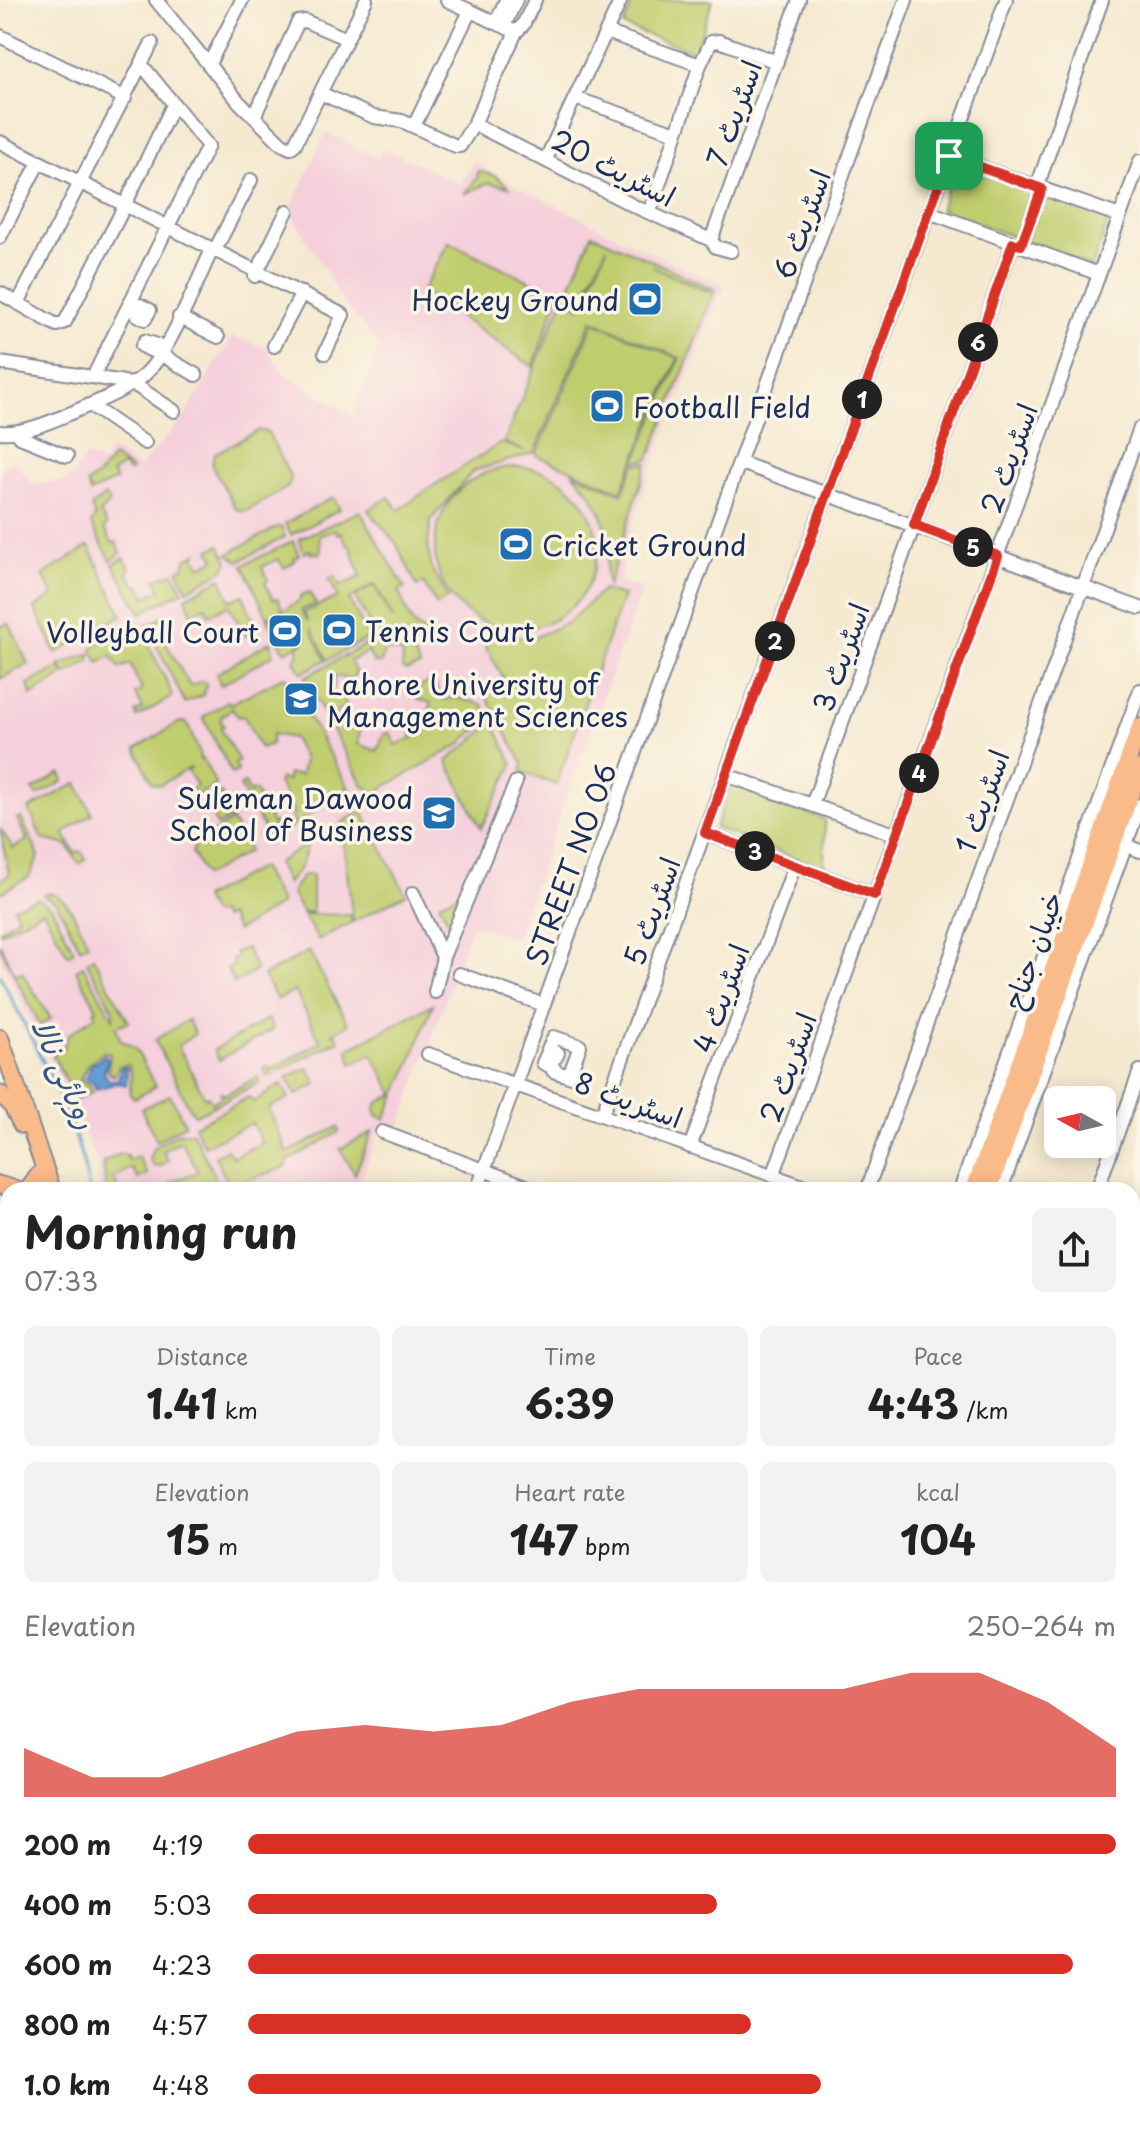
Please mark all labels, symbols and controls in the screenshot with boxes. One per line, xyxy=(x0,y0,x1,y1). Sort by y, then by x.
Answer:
street label: اسٹریٹ 7 xyxy=(694,54,772,172)
street label: اسٹریٹ 20 xyxy=(544,117,684,217)
pin xyxy=(915,122,983,190)
icon: arrive xyxy=(927,134,971,178)
street label: اسٹریٹ 6 xyxy=(761,163,841,285)
place label: Hockey Ground xyxy=(411,278,619,321)
sports icon: Hockey Ground xyxy=(626,280,664,318)
pin: 6 xyxy=(958,322,998,362)
text: 6 xyxy=(970,325,986,358)
pin: 1 xyxy=(842,379,882,419)
text: 1 xyxy=(857,382,867,415)
place label: Football Field xyxy=(633,385,811,428)
sports icon: Football Field xyxy=(588,387,626,425)
street label: اسٹریٹ 2 xyxy=(968,397,1048,519)
place label: Cricket Ground xyxy=(542,523,747,566)
sports icon: Cricket Ground xyxy=(497,525,535,563)
pin: 5 xyxy=(953,527,993,567)
text: 5 xyxy=(966,530,980,563)
street label: اسٹریٹ 3 xyxy=(800,597,880,717)
place label: Tennis Court xyxy=(365,609,535,652)
place label: Volleyball Court xyxy=(46,610,259,653)
sports icon: Tennis Court xyxy=(320,611,358,649)
sports icon: Volleyball Court xyxy=(266,612,304,650)
pin: 2 xyxy=(755,621,795,661)
text: 2 xyxy=(767,624,783,657)
place label: Lahore University of Management Sciences xyxy=(327,662,628,737)
school or university icon: Lahore University of Management Sciences xyxy=(282,680,320,718)
street label: اسٹریٹ 1 xyxy=(942,743,1020,859)
pin: 4 xyxy=(899,753,939,793)
text: 4 xyxy=(912,756,926,789)
street label: STREET NO 06 xyxy=(513,757,627,971)
place label: Suleman Dawood School of Business xyxy=(169,776,413,851)
school or university icon: Suleman Dawood School of Business xyxy=(420,794,458,832)
pin: 3 xyxy=(735,831,775,871)
text: 3 xyxy=(748,834,762,867)
street label: اسٹریٹ 5 xyxy=(612,851,690,971)
street label: خیبان جناح xyxy=(991,885,1073,1015)
street label: اسٹریٹ 4 xyxy=(680,938,760,1058)
street label: اسٹریٹ 2 xyxy=(747,1006,827,1128)
water label: روہائی نالا xyxy=(19,1010,110,1137)
street label: اسٹریٹ 8 xyxy=(569,1060,689,1138)
north arrow xyxy=(1044,1086,1116,1158)
map controls xyxy=(1044,1086,1116,1158)
text: Morning run xyxy=(24,1198,298,1264)
button: share xyxy=(1032,1208,1116,1292)
text: 07:33 xyxy=(24,1261,98,1300)
text: Distance xyxy=(156,1339,248,1372)
text: Time xyxy=(544,1339,596,1372)
text: Pace xyxy=(913,1339,963,1372)
text: 1.41 xyxy=(146,1372,218,1433)
text: 6:39 xyxy=(525,1372,615,1433)
text: 4:43 xyxy=(867,1372,959,1433)
text: km xyxy=(218,1393,258,1426)
text: /km xyxy=(959,1393,1009,1426)
text: Elevation xyxy=(155,1475,249,1508)
text: Heart rate xyxy=(514,1475,626,1508)
text: kcal xyxy=(916,1475,960,1508)
text: 15 xyxy=(166,1508,211,1569)
text: 147 xyxy=(509,1508,578,1569)
text: 104 xyxy=(900,1508,976,1569)
text: m xyxy=(211,1529,238,1562)
text: bpm xyxy=(578,1529,631,1562)
text: Elevation xyxy=(24,1606,136,1645)
text: 250–264 m xyxy=(967,1606,1116,1645)
text: 200 m xyxy=(24,1825,111,1864)
text: 4:19 xyxy=(152,1825,203,1864)
text: 400 m xyxy=(24,1885,112,1924)
text: 5:03 xyxy=(152,1885,212,1924)
text: 600 m xyxy=(24,1945,112,1984)
text: 4:23 xyxy=(152,1945,212,1984)
text: 800 m xyxy=(24,2005,111,2044)
text: 4:57 xyxy=(152,2005,208,2044)
text: 1.0 km xyxy=(24,2065,111,2104)
text: 4:48 xyxy=(152,2065,210,2104)

